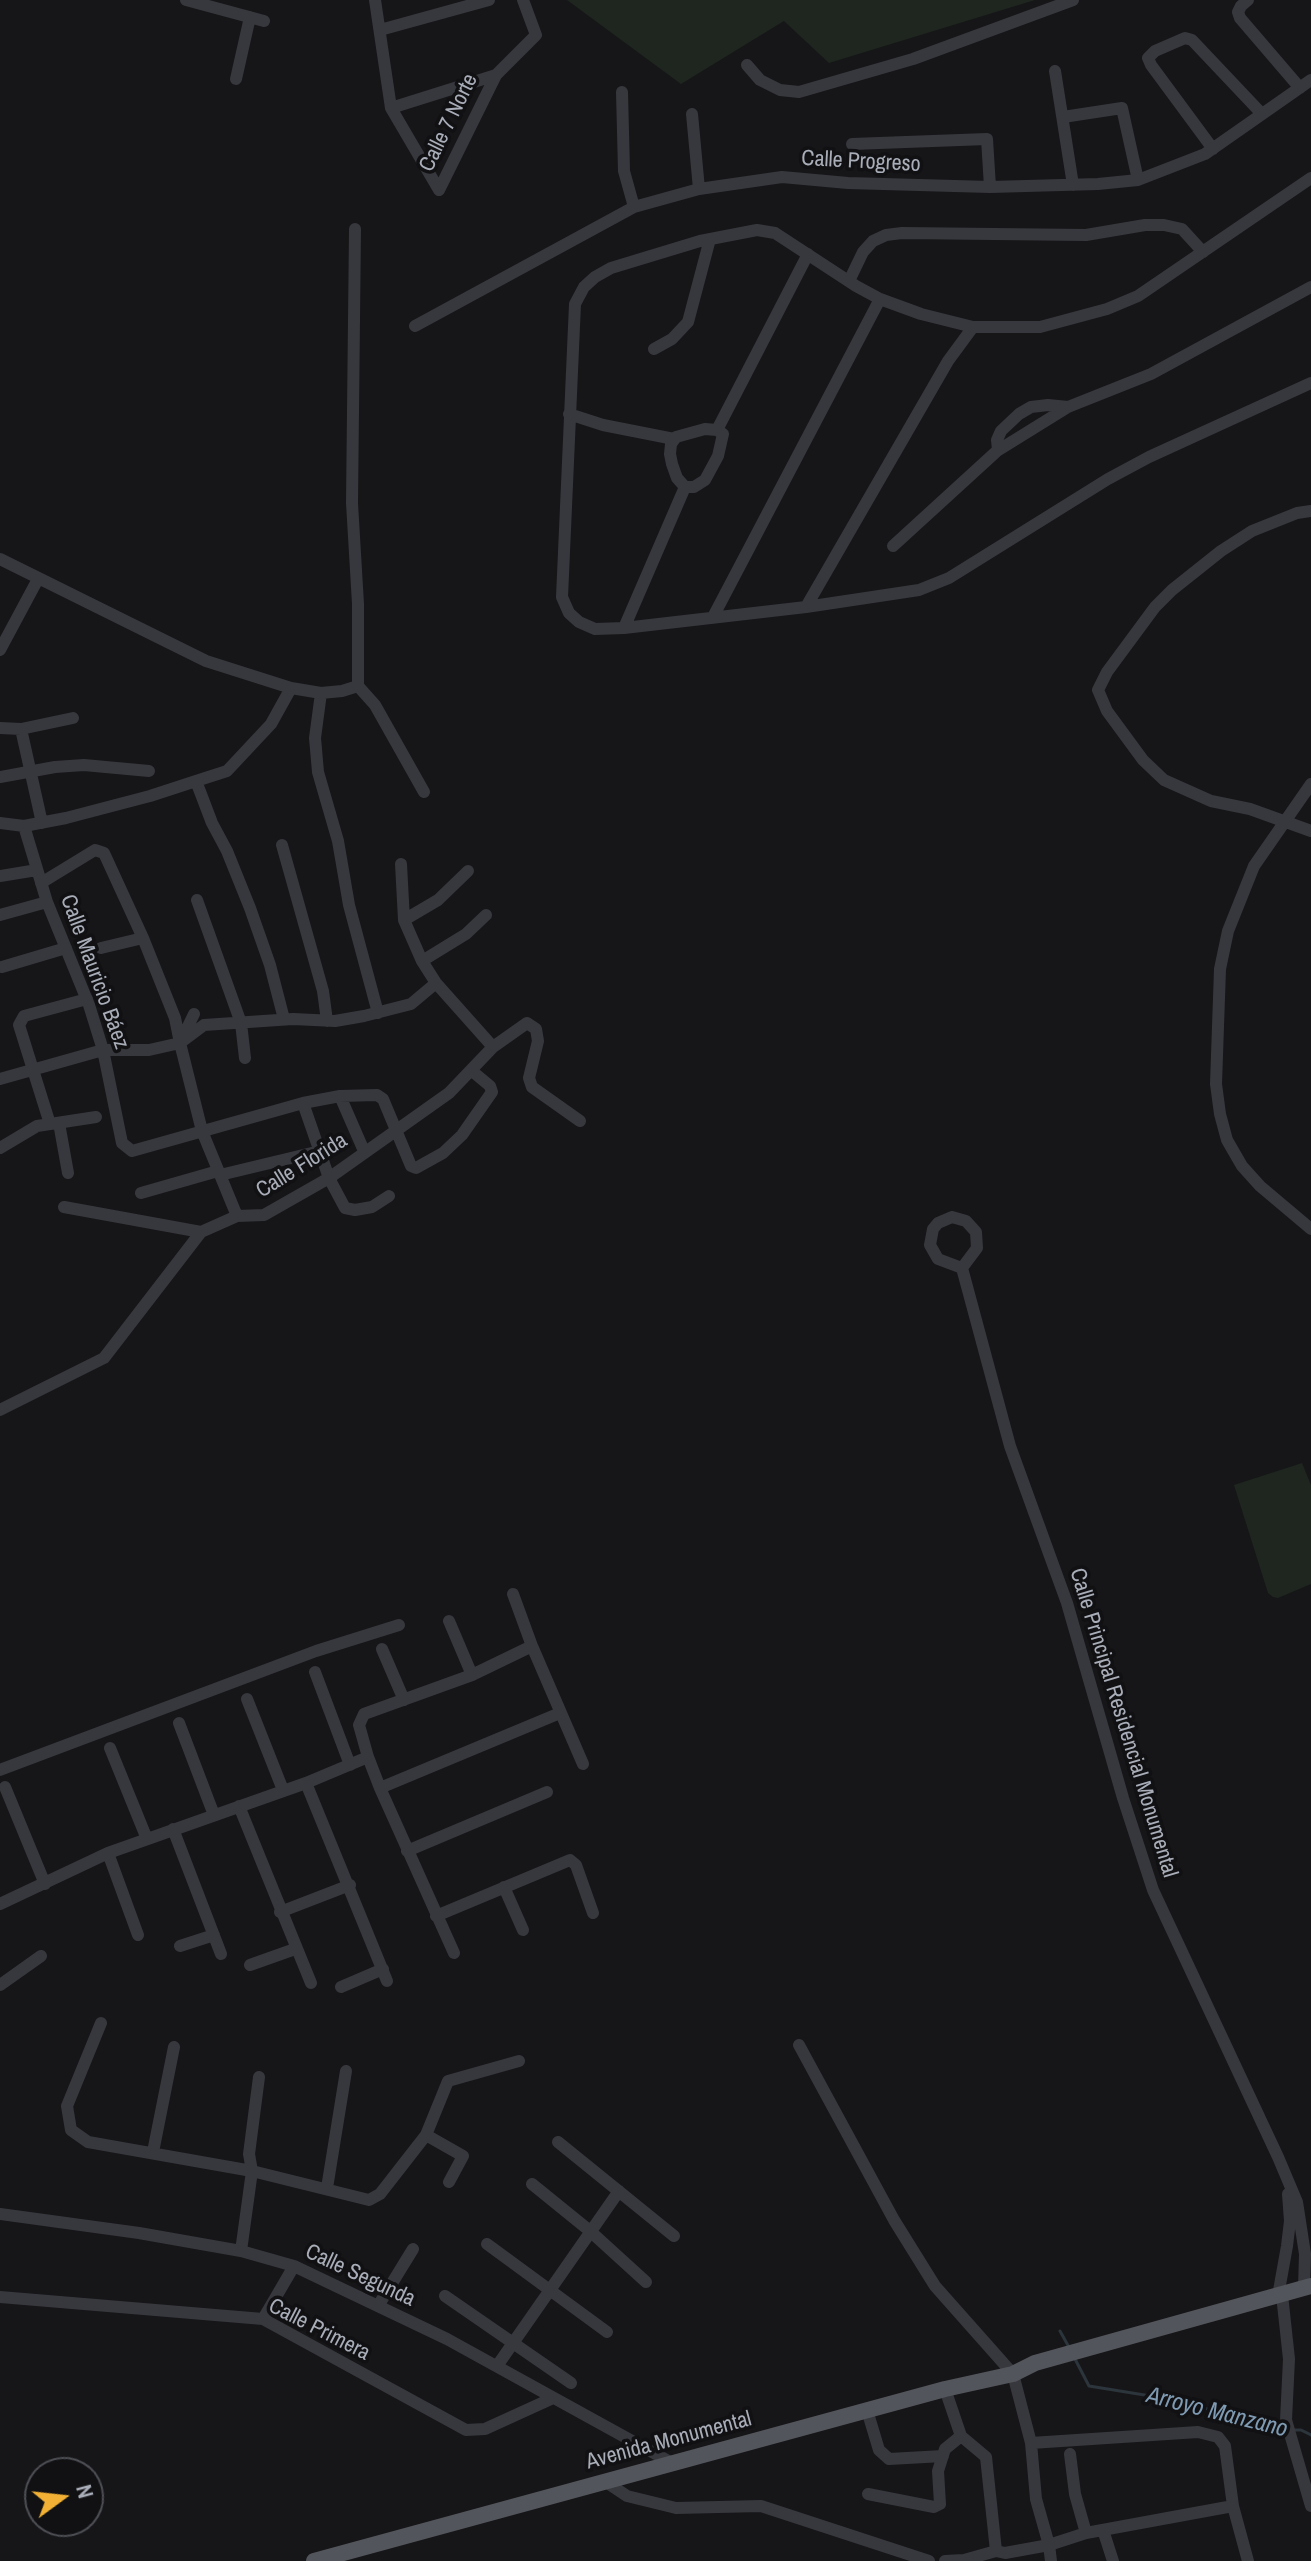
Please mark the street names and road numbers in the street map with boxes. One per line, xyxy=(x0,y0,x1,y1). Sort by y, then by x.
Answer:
street label: Calle 7 Norte xyxy=(414,70,484,176)
street label: Calle Progreso xyxy=(801,146,921,178)
street label: Calle Mauricio Báez xyxy=(54,891,134,1053)
street label: Calle Florida xyxy=(252,1128,352,1204)
street label: Calle Principal Residencial Monumental xyxy=(1063,1565,1183,1881)
street label: Calle Segunda xyxy=(301,2239,419,2313)
street label: Calle Primera xyxy=(264,2293,374,2367)
street label: Avenida Monumental xyxy=(583,2406,755,2476)

